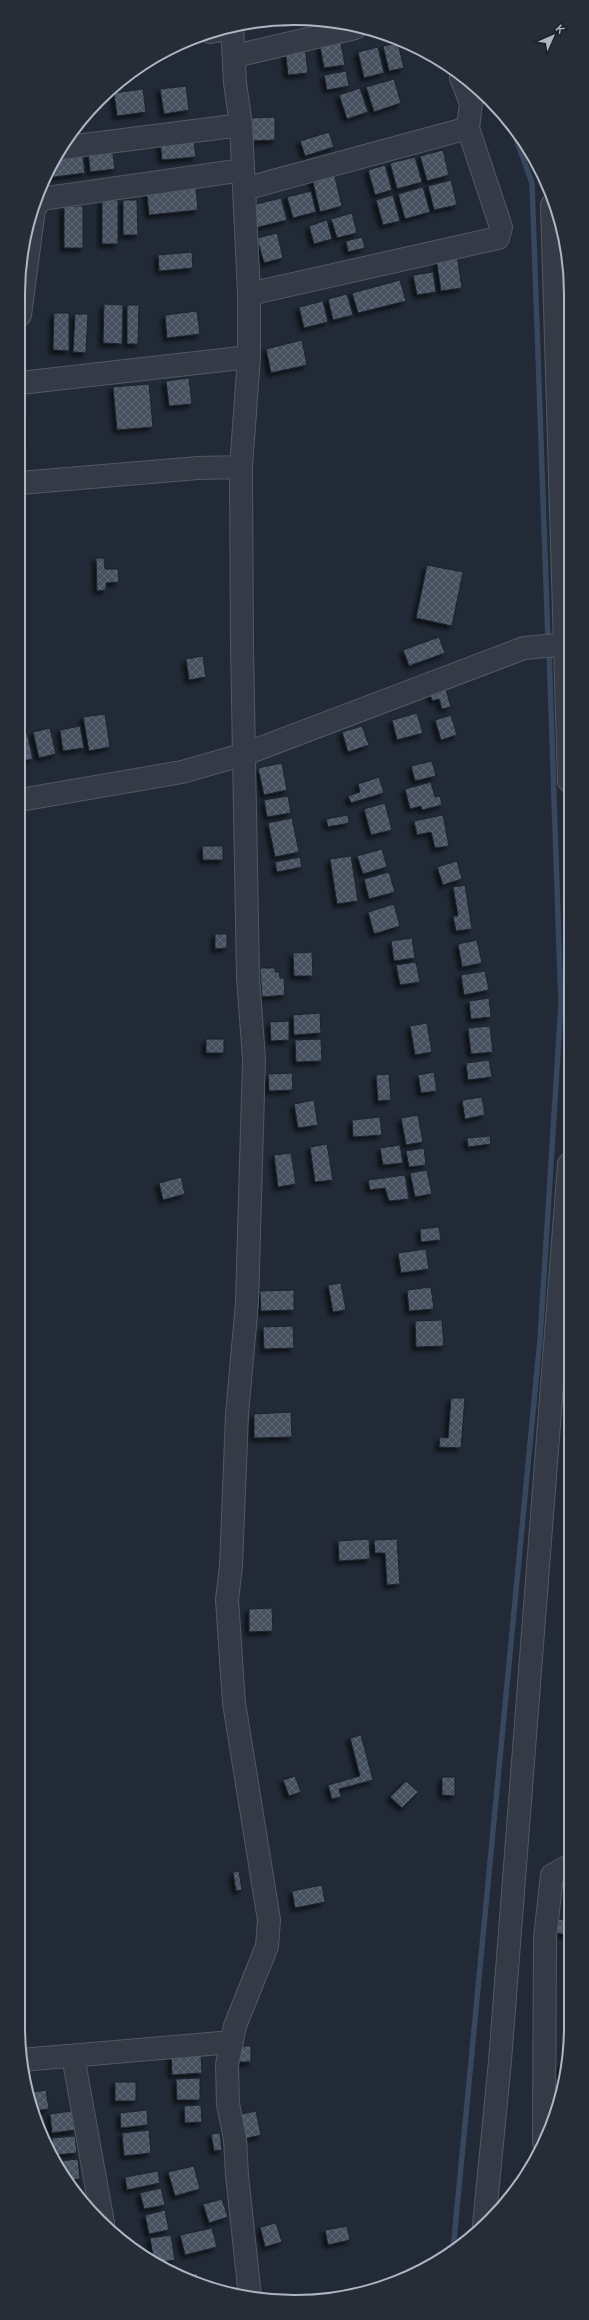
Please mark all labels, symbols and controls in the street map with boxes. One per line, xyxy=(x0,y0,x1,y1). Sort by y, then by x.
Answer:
north arrow xyxy=(533,16,573,56)
text: K xyxy=(553,22,567,37)

